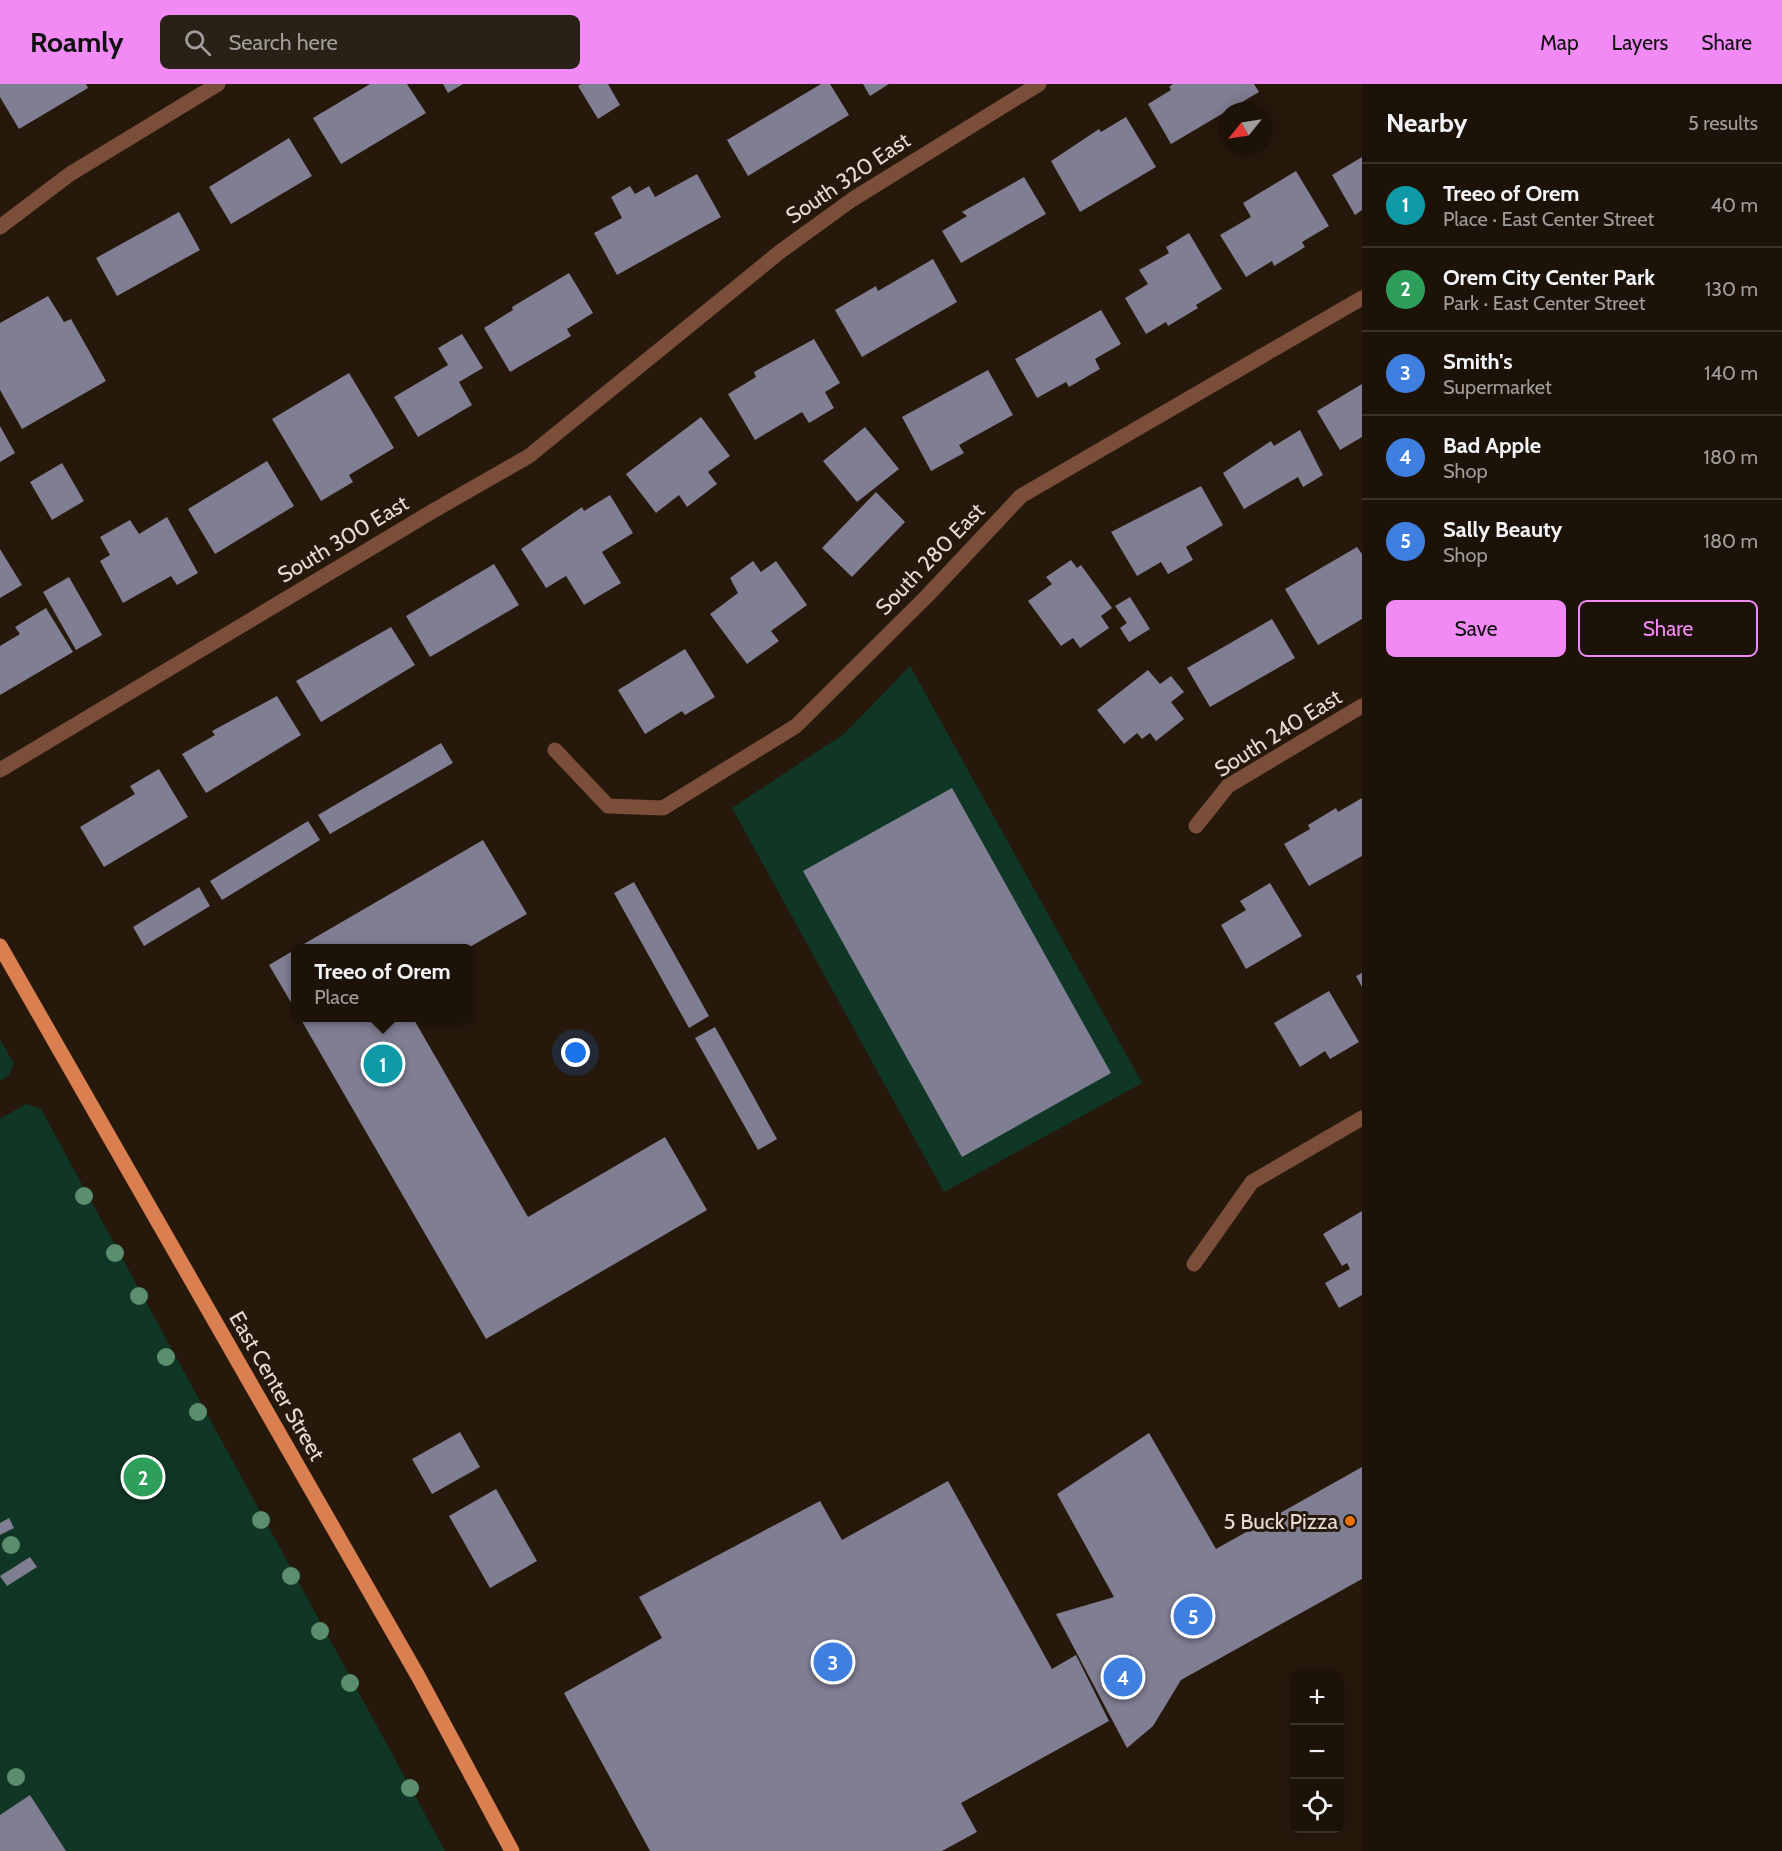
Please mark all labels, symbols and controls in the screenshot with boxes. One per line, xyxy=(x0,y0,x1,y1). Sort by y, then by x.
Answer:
search box xyxy=(160,15,580,69)
text: Roamly xyxy=(30,25,124,59)
icon: search xyxy=(181,26,214,59)
text: Search here xyxy=(229,29,338,56)
text: Map xyxy=(1540,30,1579,55)
text: Layers xyxy=(1612,30,1668,55)
text: Share xyxy=(1701,30,1752,55)
north arrow xyxy=(1218,102,1272,156)
text: Nearby xyxy=(1386,107,1467,139)
text: 5 results xyxy=(1688,111,1758,135)
street label: South 320 East xyxy=(781,126,916,229)
text: Treeo of Orem xyxy=(1443,180,1580,207)
text: 1 xyxy=(1402,193,1409,217)
text: 40 m xyxy=(1710,193,1758,217)
text: Place · East Center Street xyxy=(1443,207,1654,231)
text: Orem City Center Park xyxy=(1443,264,1655,291)
text: 2 xyxy=(1400,277,1411,301)
text: 130 m xyxy=(1705,277,1758,301)
text: Park · East Center Street xyxy=(1443,291,1645,315)
text: Smith's xyxy=(1443,348,1512,375)
text: 3 xyxy=(1400,361,1411,385)
text: 140 m xyxy=(1704,361,1758,385)
text: Supermarket xyxy=(1443,375,1552,399)
text: Bad Apple xyxy=(1443,432,1541,459)
text: 4 xyxy=(1399,445,1412,469)
text: 180 m xyxy=(1703,445,1758,469)
text: Shop xyxy=(1443,459,1488,483)
street label: South 300 East xyxy=(273,489,414,589)
street label: South 280 East xyxy=(870,497,991,621)
text: Sally Beauty xyxy=(1443,516,1562,543)
text: 5 xyxy=(1400,529,1411,553)
text: 180 m xyxy=(1703,529,1758,553)
text: Shop xyxy=(1443,543,1488,567)
button: Save xyxy=(1386,600,1566,657)
button: Share xyxy=(1578,600,1758,657)
street label: South 240 East xyxy=(1210,683,1347,783)
popup xyxy=(291,944,474,1022)
text: Treeo of Orem xyxy=(314,958,451,985)
text: Place xyxy=(314,985,359,1009)
your location xyxy=(561,1038,590,1067)
pin: 1 xyxy=(364,1042,403,1086)
street label: East Center Street xyxy=(223,1307,331,1466)
pin: 2 xyxy=(124,1454,162,1500)
place label: 5 Buck Pizza xyxy=(1223,1508,1338,1535)
marker: 5 Buck Pizza xyxy=(1343,1514,1357,1528)
pin: 5 xyxy=(1174,1594,1212,1639)
pin: 3 xyxy=(814,1640,852,1684)
pin: 4 xyxy=(1104,1654,1142,1700)
map controls xyxy=(1290,1671,1344,1833)
button: + xyxy=(1290,1671,1344,1725)
button: − xyxy=(1290,1725,1344,1779)
button: locate xyxy=(1290,1779,1344,1833)

